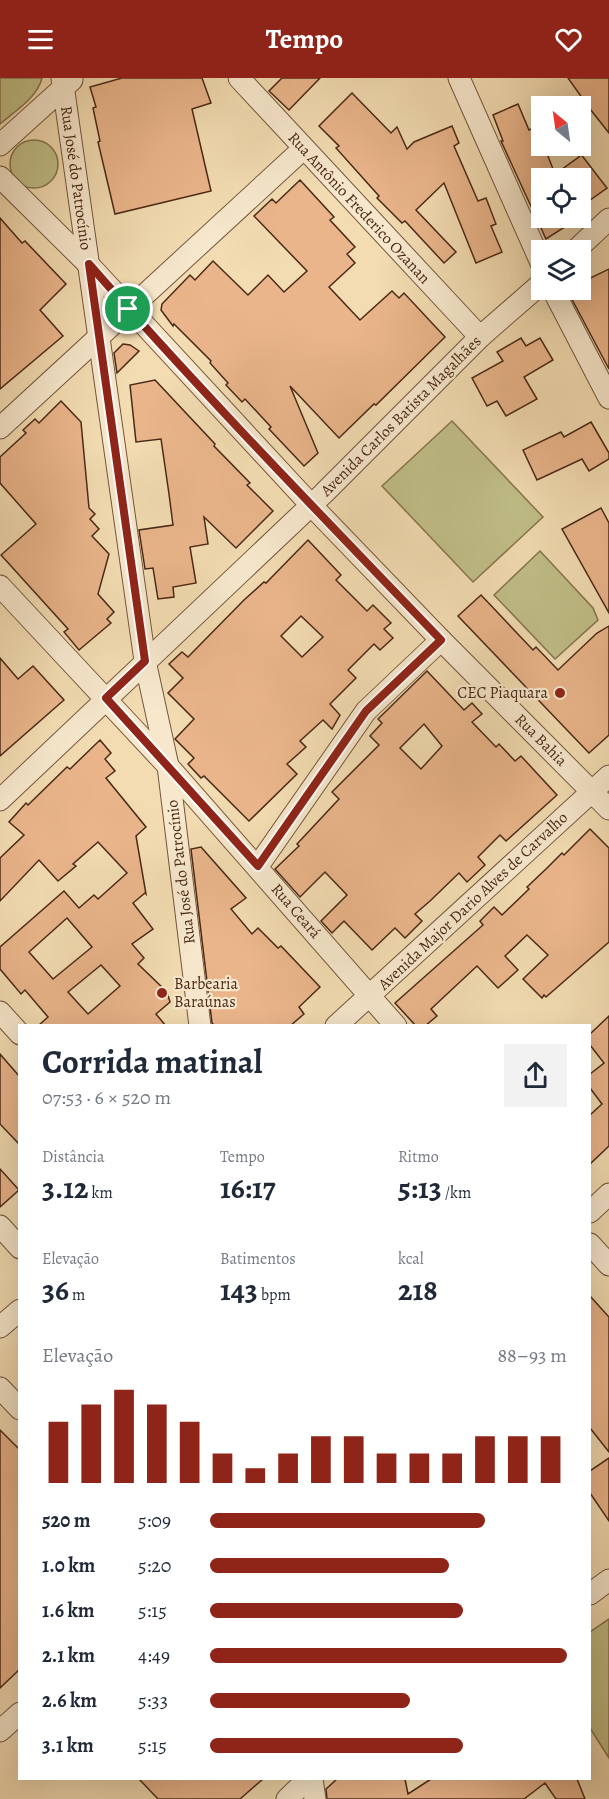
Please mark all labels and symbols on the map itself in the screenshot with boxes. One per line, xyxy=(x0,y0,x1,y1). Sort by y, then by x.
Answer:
north arrow xyxy=(531,96,591,156)
street label: Rua José do Patrocínio xyxy=(55,104,97,252)
street label: Rua Antônio Frederico Ozanan xyxy=(283,127,435,289)
pin xyxy=(102,283,153,334)
street label: Avenida Carlos Batista Magalhães xyxy=(315,331,486,502)
place label: CEC Piaquara xyxy=(457,682,549,704)
marker: CEC Piaquara xyxy=(553,686,567,700)
street label: Rua Bahia xyxy=(510,709,573,772)
street label: Rua José do Patrocínio xyxy=(161,799,201,945)
street label: Avenida Major Dario Alves de Carvalho xyxy=(373,807,573,996)
street label: Rua Ceará xyxy=(266,879,326,944)
place label: Barbearia Baraúnas xyxy=(174,973,239,1013)
marker: Barbearia Baraúnas xyxy=(155,986,169,1000)

